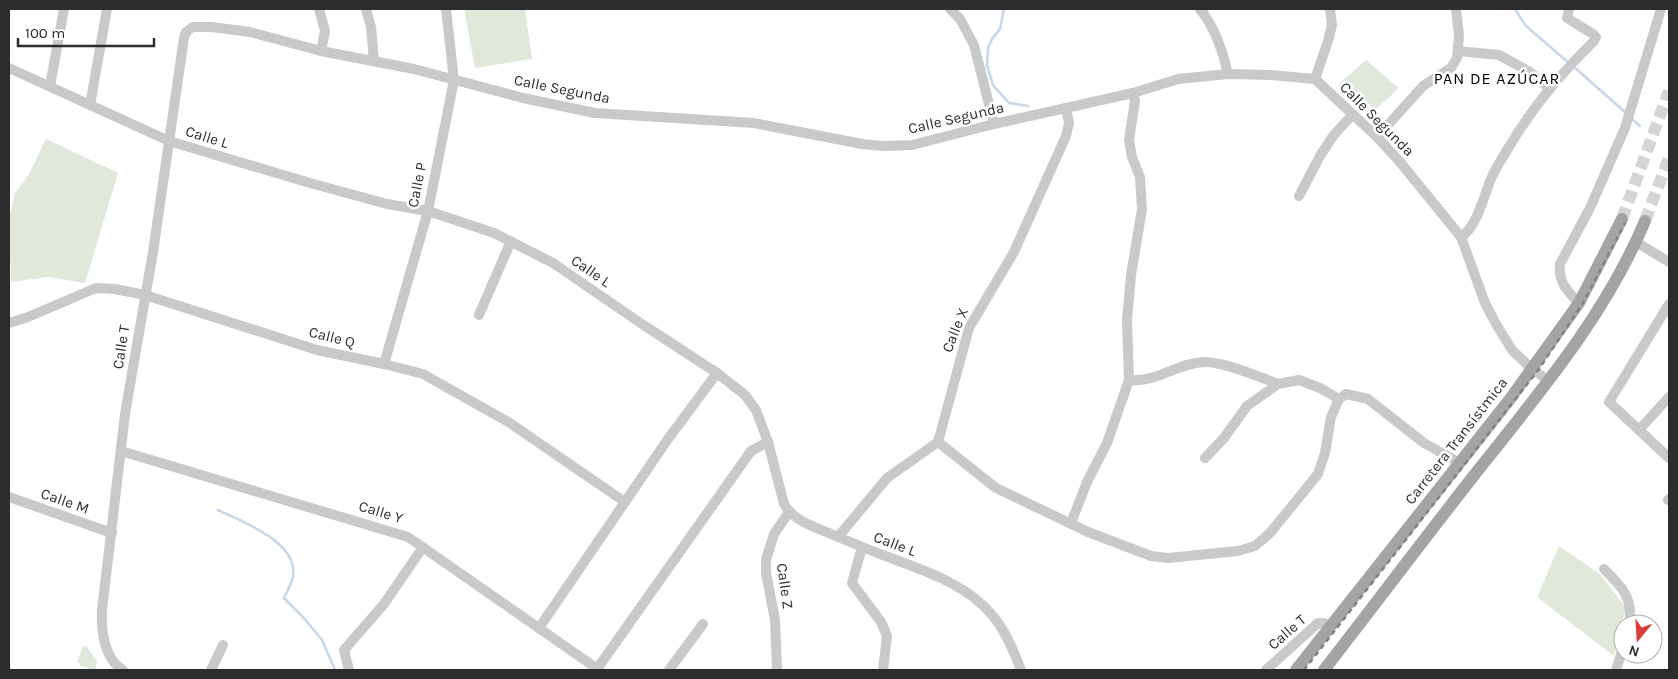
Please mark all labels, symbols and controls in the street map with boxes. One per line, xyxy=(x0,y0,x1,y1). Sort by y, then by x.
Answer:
scale bar xyxy=(18,15,154,47)
text: 100 m xyxy=(25,24,65,42)
district label: PAN DE AZÚCAR xyxy=(1434,69,1560,88)
street label: Calle Segunda xyxy=(512,71,612,107)
street label: Calle Segunda xyxy=(1336,78,1418,160)
street label: Calle Segunda xyxy=(906,98,1006,138)
street label: Calle L xyxy=(183,122,231,152)
street label: Calle P xyxy=(404,161,430,209)
street label: Calle L xyxy=(568,251,614,291)
street label: Calle X xyxy=(938,305,972,355)
street label: Calle T xyxy=(109,323,133,370)
street label: Calle Q xyxy=(307,323,357,351)
street label: Carretera Transístmica xyxy=(1401,374,1511,508)
street label: Calle M xyxy=(39,484,91,518)
street label: Calle Y xyxy=(357,497,406,527)
street label: Calle L xyxy=(871,528,919,560)
street label: Calle Z xyxy=(773,562,797,610)
street label: Calle T xyxy=(1264,610,1310,653)
north arrow xyxy=(1613,614,1663,664)
text: N xyxy=(1627,641,1642,661)

